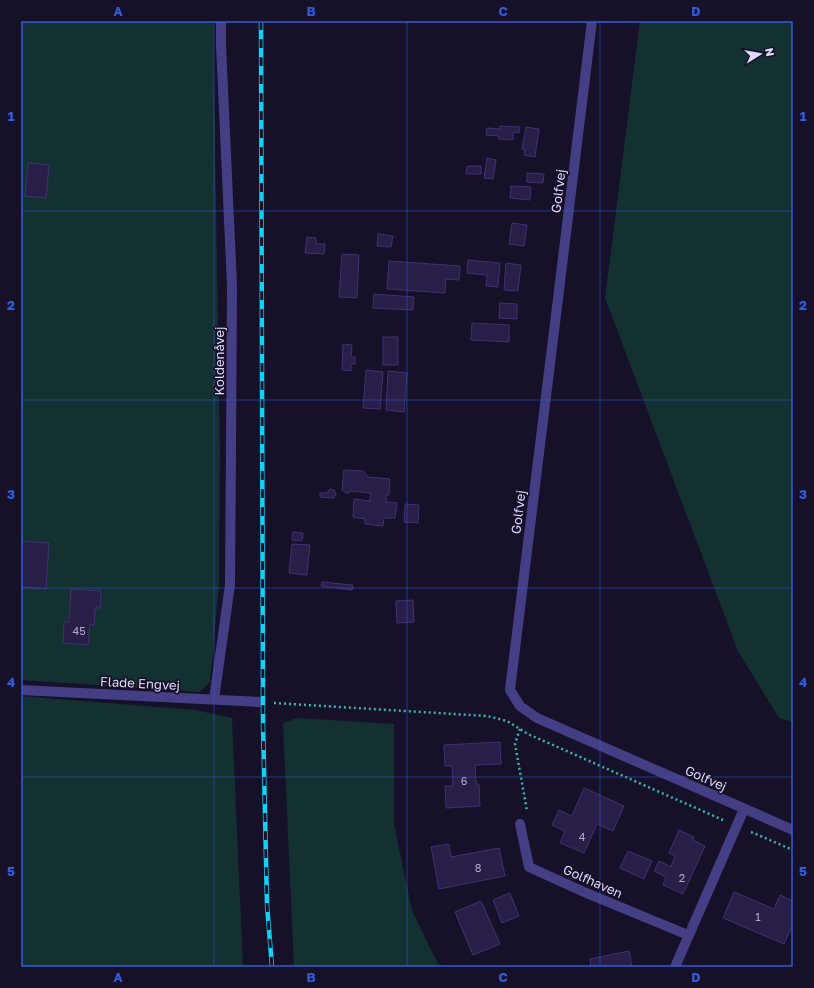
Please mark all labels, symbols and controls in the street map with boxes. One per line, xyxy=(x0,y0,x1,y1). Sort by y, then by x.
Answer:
text: A xyxy=(113,3,123,19)
text: B xyxy=(306,3,316,19)
text: C xyxy=(498,3,508,19)
text: D xyxy=(691,3,701,19)
north arrow xyxy=(740,34,780,74)
text: N xyxy=(763,47,777,57)
text: 1 xyxy=(8,108,15,124)
text: 1 xyxy=(800,108,807,124)
street label: Golfvej xyxy=(547,168,569,214)
text: 2 xyxy=(7,297,15,313)
text: 2 xyxy=(799,297,807,313)
street label: Koldenåvej xyxy=(211,326,227,396)
text: 3 xyxy=(7,486,15,502)
text: 3 xyxy=(799,486,807,502)
street label: Golfvej xyxy=(507,489,529,535)
house number: 45 xyxy=(72,624,86,637)
street label: Flade Engvej xyxy=(100,673,180,693)
text: 4 xyxy=(7,674,15,690)
text: 4 xyxy=(799,674,807,690)
street label: Golfvej xyxy=(683,762,729,794)
house number: 6 xyxy=(461,774,468,787)
house number: 4 xyxy=(579,830,586,843)
house number: 8 xyxy=(475,861,482,874)
street label: Golfhaven xyxy=(561,861,625,901)
text: 5 xyxy=(7,863,15,879)
text: 5 xyxy=(799,863,807,879)
house number: 2 xyxy=(679,871,685,884)
house number: 1 xyxy=(755,910,761,923)
text: A xyxy=(113,969,123,985)
text: B xyxy=(306,969,316,985)
text: C xyxy=(498,969,508,985)
text: D xyxy=(691,969,701,985)

